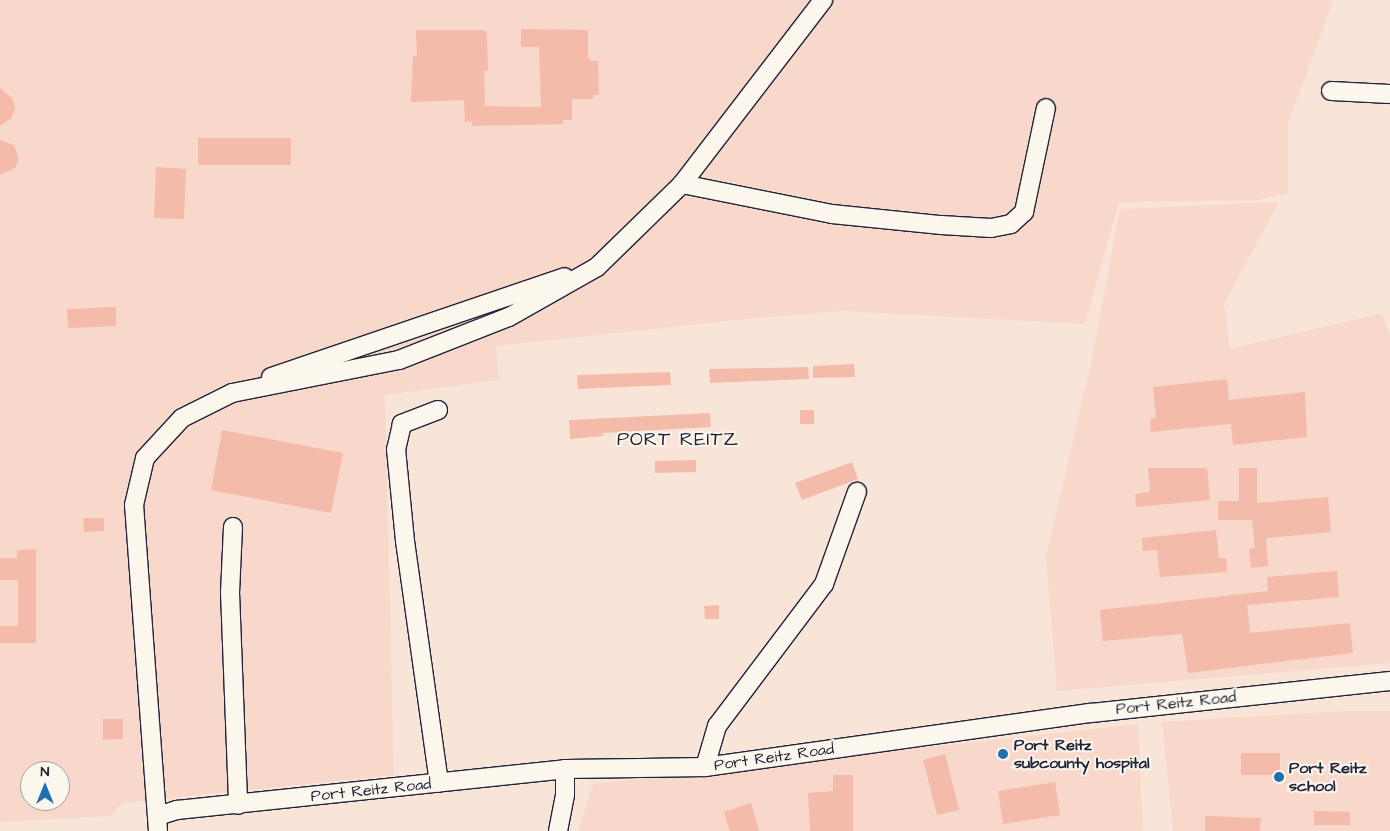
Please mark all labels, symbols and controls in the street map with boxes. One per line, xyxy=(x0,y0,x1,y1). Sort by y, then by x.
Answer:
district label: PORT REITZ xyxy=(616,429,740,451)
street label: Port Reitz Road xyxy=(1115,687,1237,719)
place label: Port Reitz subcounty hospital xyxy=(1014,735,1149,773)
street label: Port Reitz Road xyxy=(713,739,835,775)
marker: Port Reitz subcounty hospital xyxy=(996,747,1010,761)
place label: Port Reitz school xyxy=(1289,758,1367,796)
north arrow xyxy=(20,761,70,811)
text: N xyxy=(41,762,49,782)
marker: Port Reitz school xyxy=(1273,771,1285,783)
street label: Port Reitz Road xyxy=(310,774,432,806)

